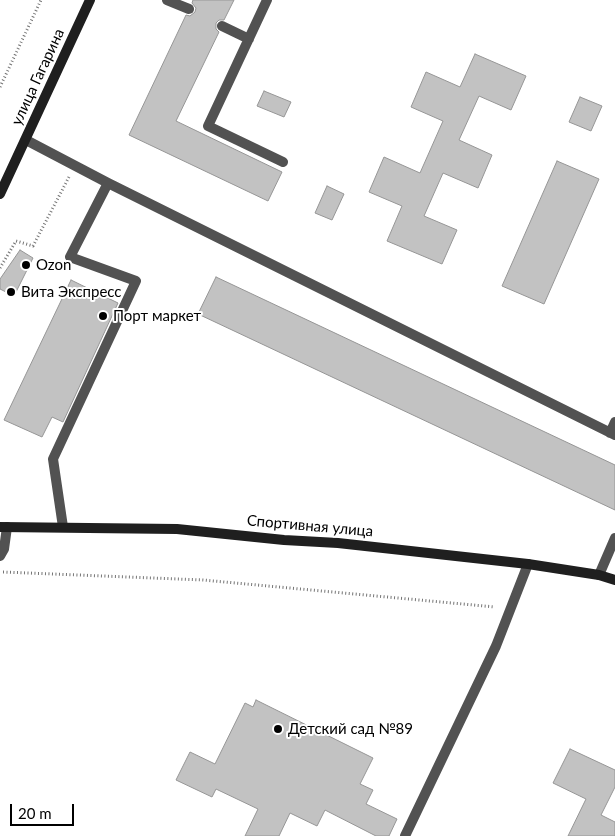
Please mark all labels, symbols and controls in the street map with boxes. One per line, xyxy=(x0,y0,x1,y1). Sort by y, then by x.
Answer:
street label: улица Гагарина xyxy=(8,26,68,128)
place label: Ozon xyxy=(36,256,71,274)
marker: Ozon xyxy=(20,259,32,271)
place label: Вита Экспресс xyxy=(21,283,122,301)
marker: Вита Экспресс xyxy=(5,286,17,298)
place label: Порт маркет xyxy=(113,307,201,325)
marker: Порт маркет xyxy=(97,310,109,322)
street label: Спортивная улица xyxy=(246,512,374,540)
place label: Детский сад №89 xyxy=(288,720,413,738)
marker: Детский сад №89 xyxy=(272,723,284,735)
scale bar xyxy=(12,794,76,826)
text: 20 m xyxy=(18,804,52,822)

